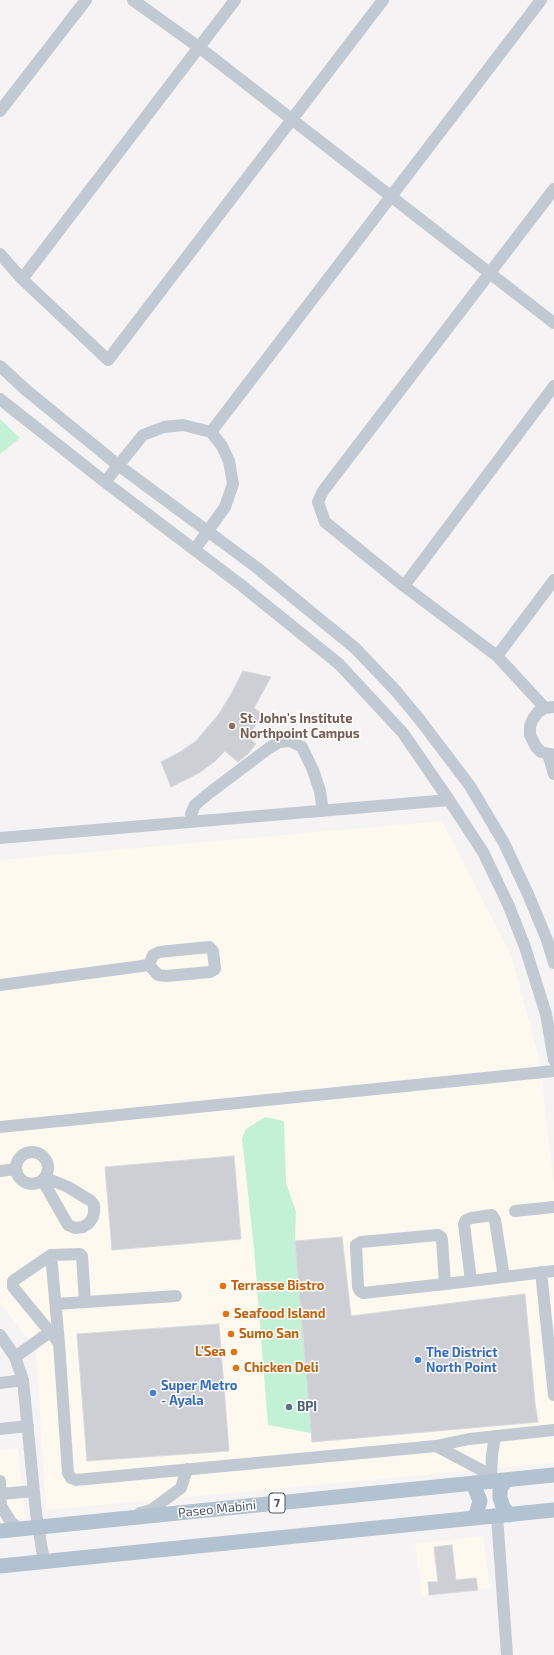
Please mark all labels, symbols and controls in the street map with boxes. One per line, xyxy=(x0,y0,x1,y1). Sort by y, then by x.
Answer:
place label: St. John's Institute Northpoint Campus xyxy=(240,711,360,742)
marker: St. John's Institute Northpoint Campus xyxy=(227,721,237,731)
place label: Terrasse Bistro xyxy=(231,1278,325,1294)
marker: Terrasse Bistro xyxy=(218,1281,228,1291)
place label: Seafood Island xyxy=(234,1306,325,1322)
marker: Seafood Island xyxy=(221,1309,231,1319)
place label: Sumo San xyxy=(239,1326,299,1342)
marker: Sumo San xyxy=(226,1329,236,1339)
place label: L'Sea xyxy=(195,1344,226,1360)
place label: The District North Point xyxy=(426,1345,498,1376)
marker: L'Sea xyxy=(229,1347,239,1357)
marker: The District North Point xyxy=(413,1355,423,1365)
place label: Chicken Deli xyxy=(244,1360,319,1376)
marker: Chicken Deli xyxy=(231,1363,241,1373)
place label: Super Metro - Ayala xyxy=(161,1378,237,1409)
marker: Super Metro - Ayala xyxy=(148,1388,158,1398)
place label: BPI xyxy=(297,1399,317,1415)
marker: BPI xyxy=(284,1402,294,1412)
road number: 7 xyxy=(269,1493,285,1513)
street label: Paseo Mabini xyxy=(177,1497,257,1521)

